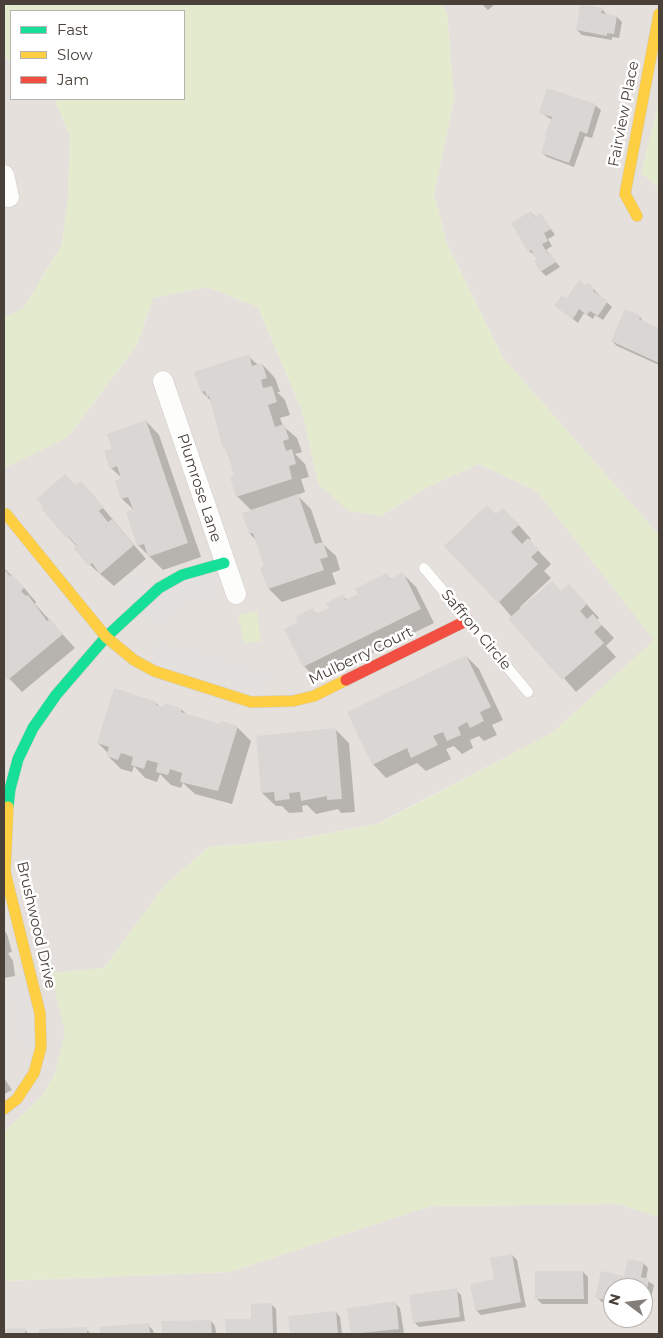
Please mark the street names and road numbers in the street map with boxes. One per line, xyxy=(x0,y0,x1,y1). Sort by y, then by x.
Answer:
street label: Fairview Place xyxy=(605,60,643,168)
street label: Plumrose Lane xyxy=(173,431,225,545)
street label: Saffron Circle xyxy=(437,586,515,674)
street label: Mulberry Court xyxy=(306,623,416,689)
street label: Brushwood Drive xyxy=(13,860,59,990)

